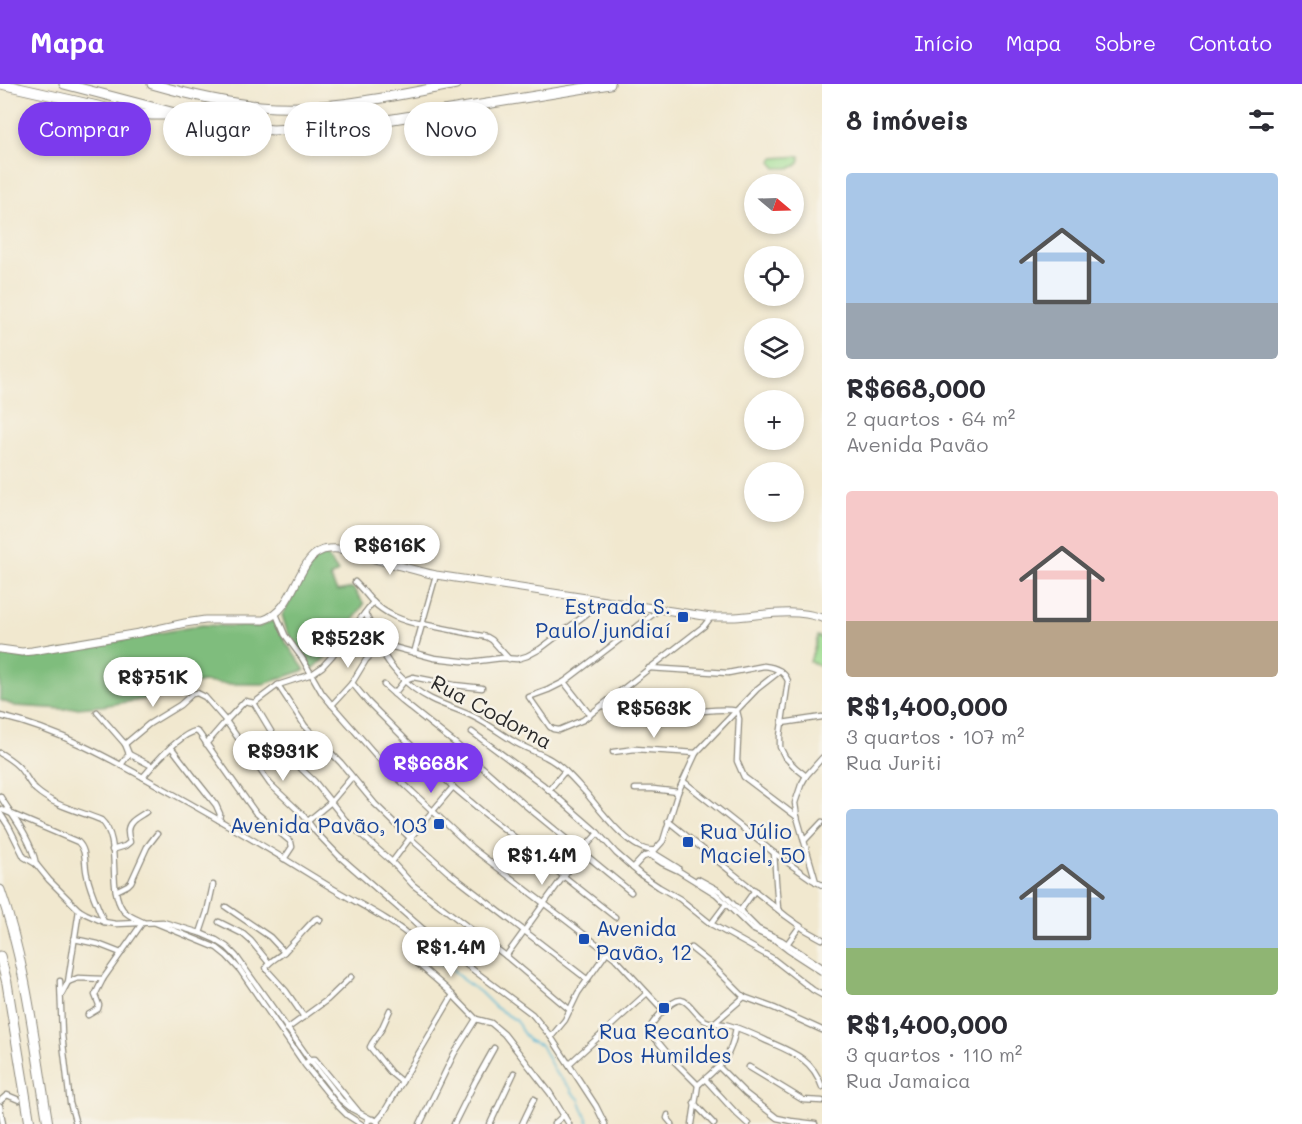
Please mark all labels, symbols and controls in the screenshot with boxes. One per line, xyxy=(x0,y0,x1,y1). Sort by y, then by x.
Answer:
text: Mapa xyxy=(30,24,105,60)
text: Início xyxy=(914,29,973,56)
text: Mapa xyxy=(1006,29,1062,56)
text: Sobre xyxy=(1095,29,1156,56)
text: Contato xyxy=(1189,29,1272,56)
chip: Comprar xyxy=(18,102,151,156)
chip: Alugar xyxy=(163,102,272,156)
chip: Filtros xyxy=(284,102,392,156)
chip: Novo xyxy=(404,102,498,156)
text: 8 imóveis xyxy=(846,103,968,137)
icon: filters xyxy=(1245,104,1278,137)
north arrow xyxy=(744,174,804,234)
map controls xyxy=(744,174,804,522)
icon: home xyxy=(1008,212,1116,320)
button: locate xyxy=(744,246,804,306)
button: layers xyxy=(744,318,804,378)
text: R$668,000 xyxy=(846,371,986,405)
button: + xyxy=(744,390,804,450)
text: 2 quartos · 64 m² xyxy=(846,405,1015,431)
text: Avenida Pavão xyxy=(846,431,988,457)
button: − xyxy=(744,462,804,522)
pin: R$616K xyxy=(341,525,439,576)
icon: home xyxy=(1008,530,1116,638)
text: R$616K xyxy=(354,531,426,557)
place label: Estrada S. Paulo/jundiaí xyxy=(535,592,671,643)
marker: Estrada S. Paulo/jundiaí xyxy=(676,610,690,624)
pin: R$523K xyxy=(299,618,397,669)
text: R$523K xyxy=(311,624,385,650)
pin: R$751K xyxy=(104,657,202,708)
text: R$751K xyxy=(117,663,189,689)
street label: Rua Codorna xyxy=(427,668,557,754)
pin: R$563K xyxy=(605,688,703,739)
text: R$1,400,000 xyxy=(846,689,1008,723)
text: R$563K xyxy=(616,694,692,720)
text: 3 quartos · 107 m² xyxy=(846,723,1025,749)
pin: R$931K xyxy=(234,731,332,782)
text: R$931K xyxy=(247,737,319,763)
pin: R$668K xyxy=(382,743,480,794)
text: R$668K xyxy=(393,749,469,775)
text: Rua Juriti xyxy=(846,749,942,775)
place label: Avenida Pavão, 103 xyxy=(230,811,427,838)
marker: Avenida Pavão, 103 xyxy=(432,817,446,831)
place label: Rua Júlio Maciel, 50 xyxy=(700,817,805,868)
pin: R$1.4M xyxy=(493,835,591,886)
marker: Rua Júlio Maciel, 50 xyxy=(681,835,695,849)
text: R$1.4M xyxy=(507,841,577,867)
icon: home xyxy=(1008,848,1116,956)
place label: Avenida Pavão, 12 xyxy=(596,914,692,965)
pin: R$1.4M xyxy=(402,927,500,978)
marker: Avenida Pavão, 12 xyxy=(577,932,591,946)
text: R$1.4M xyxy=(416,933,486,959)
marker: Rua Recanto Dos Humildes xyxy=(657,1001,671,1015)
text: R$1,400,000 xyxy=(846,1007,1008,1041)
place label: Rua Recanto Dos Humildes xyxy=(596,1017,732,1068)
text: 3 quartos · 110 m² xyxy=(846,1041,1022,1067)
text: Rua Jamaica xyxy=(846,1067,971,1093)

